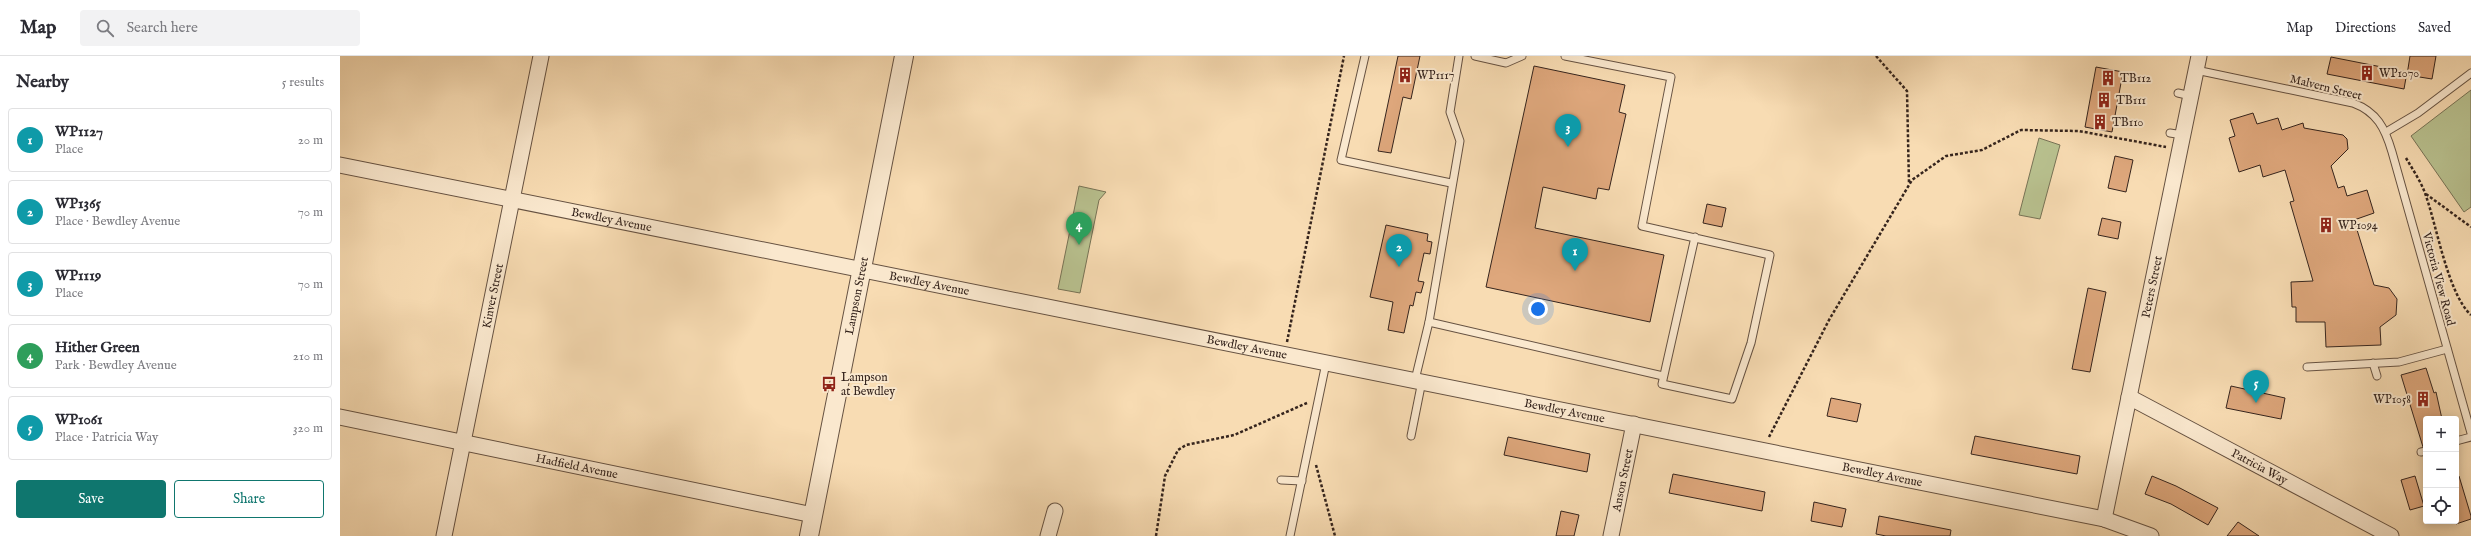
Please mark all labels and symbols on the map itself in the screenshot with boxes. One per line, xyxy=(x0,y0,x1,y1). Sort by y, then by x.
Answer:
building icon: WP1070 xyxy=(2358,64,2376,82)
building icon: WP1117 xyxy=(1396,66,1414,84)
place label: WP1070 xyxy=(2379,66,2419,81)
place label: WP1117 xyxy=(1417,68,1454,83)
building icon: TB112 xyxy=(2099,69,2117,87)
place label: TB112 xyxy=(2120,71,2152,86)
street label: Malvern Street xyxy=(2288,71,2363,104)
building icon: TB111 xyxy=(2095,91,2113,109)
place label: TB111 xyxy=(2116,93,2146,108)
building icon: TB110 xyxy=(2091,113,2109,131)
pin: 3 xyxy=(1555,114,1581,147)
place label: TB110 xyxy=(2112,115,2144,130)
street label: Bewdley Avenue xyxy=(570,205,653,235)
pin: 4 xyxy=(1066,212,1092,245)
building icon: WP1094 xyxy=(2317,216,2335,234)
place label: WP1094 xyxy=(2338,218,2378,233)
street label: Victoria View Road xyxy=(2419,230,2458,328)
pin: 2 xyxy=(1386,234,1412,267)
pin: 1 xyxy=(1562,238,1588,271)
street label: Peters Street xyxy=(2138,255,2166,319)
street label: Lampson Street xyxy=(842,256,872,336)
street label: Kinver Street xyxy=(479,262,507,330)
street label: Bewdley Avenue xyxy=(888,268,971,299)
your location xyxy=(1528,299,1548,319)
street label: Bewdley Avenue xyxy=(1205,332,1289,363)
place label: Lampson at Bewdley xyxy=(841,370,895,399)
pin: 5 xyxy=(2243,370,2269,403)
bus stop icon: Lampson at Bewdley xyxy=(820,375,838,393)
building icon: WP1058 xyxy=(2414,390,2432,408)
place label: WP1058 xyxy=(2373,392,2411,407)
street label: Bewdley Avenue xyxy=(1523,396,1606,427)
street label: Patricia Way xyxy=(2229,446,2290,488)
street label: Anson Street xyxy=(1609,447,1637,514)
street label: Hadfield Avenue xyxy=(535,451,620,482)
street label: Bewdley Avenue xyxy=(1841,460,1924,490)

